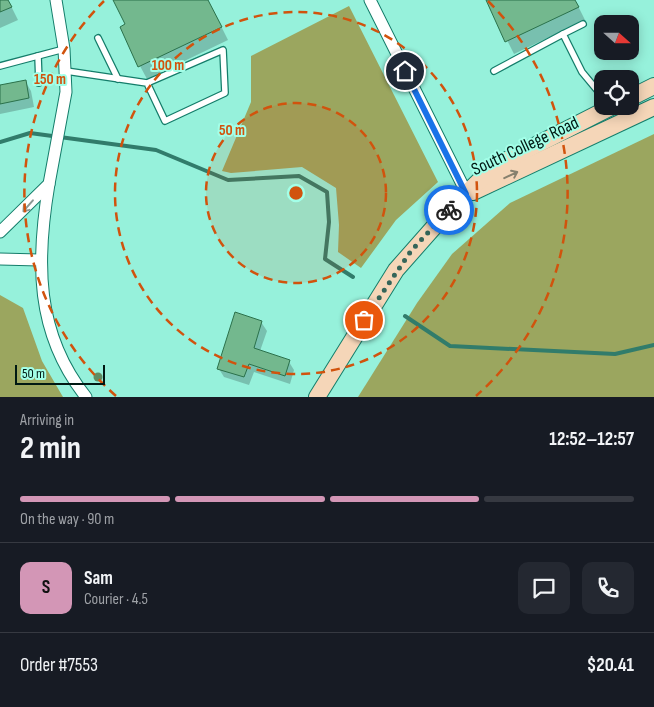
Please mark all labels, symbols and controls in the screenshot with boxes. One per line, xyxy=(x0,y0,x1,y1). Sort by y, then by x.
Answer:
north arrow xyxy=(594,15,639,60)
map controls xyxy=(594,15,639,115)
pin xyxy=(384,50,426,92)
text: 100 m xyxy=(152,56,184,75)
icon: home xyxy=(391,57,419,85)
text: 150 m xyxy=(34,70,66,89)
button: locate xyxy=(594,70,639,115)
street label: South College Road xyxy=(468,112,582,180)
text: 50 m xyxy=(219,121,245,140)
one-way arrow xyxy=(503,170,518,180)
centre of rings xyxy=(287,184,305,202)
courier xyxy=(424,185,474,235)
icon: bike xyxy=(435,196,463,224)
one-way arrow xyxy=(22,199,34,212)
pin xyxy=(343,299,385,341)
icon: bag xyxy=(350,306,378,334)
scale bar xyxy=(15,362,105,385)
text: 50 m xyxy=(22,365,45,382)
text: Arriving in xyxy=(20,411,74,430)
text: 12:52–12:57 xyxy=(549,428,634,451)
text: 2 min xyxy=(20,429,81,468)
text: On the way · 90 m xyxy=(20,510,114,529)
button: chat xyxy=(518,562,570,614)
button: phone xyxy=(582,562,634,614)
text: Sam xyxy=(84,567,113,590)
text: S xyxy=(42,576,50,599)
text: Courier · 4.5 xyxy=(84,590,148,609)
text: Order #7553 xyxy=(20,654,98,677)
text: $20.41 xyxy=(587,654,634,677)

